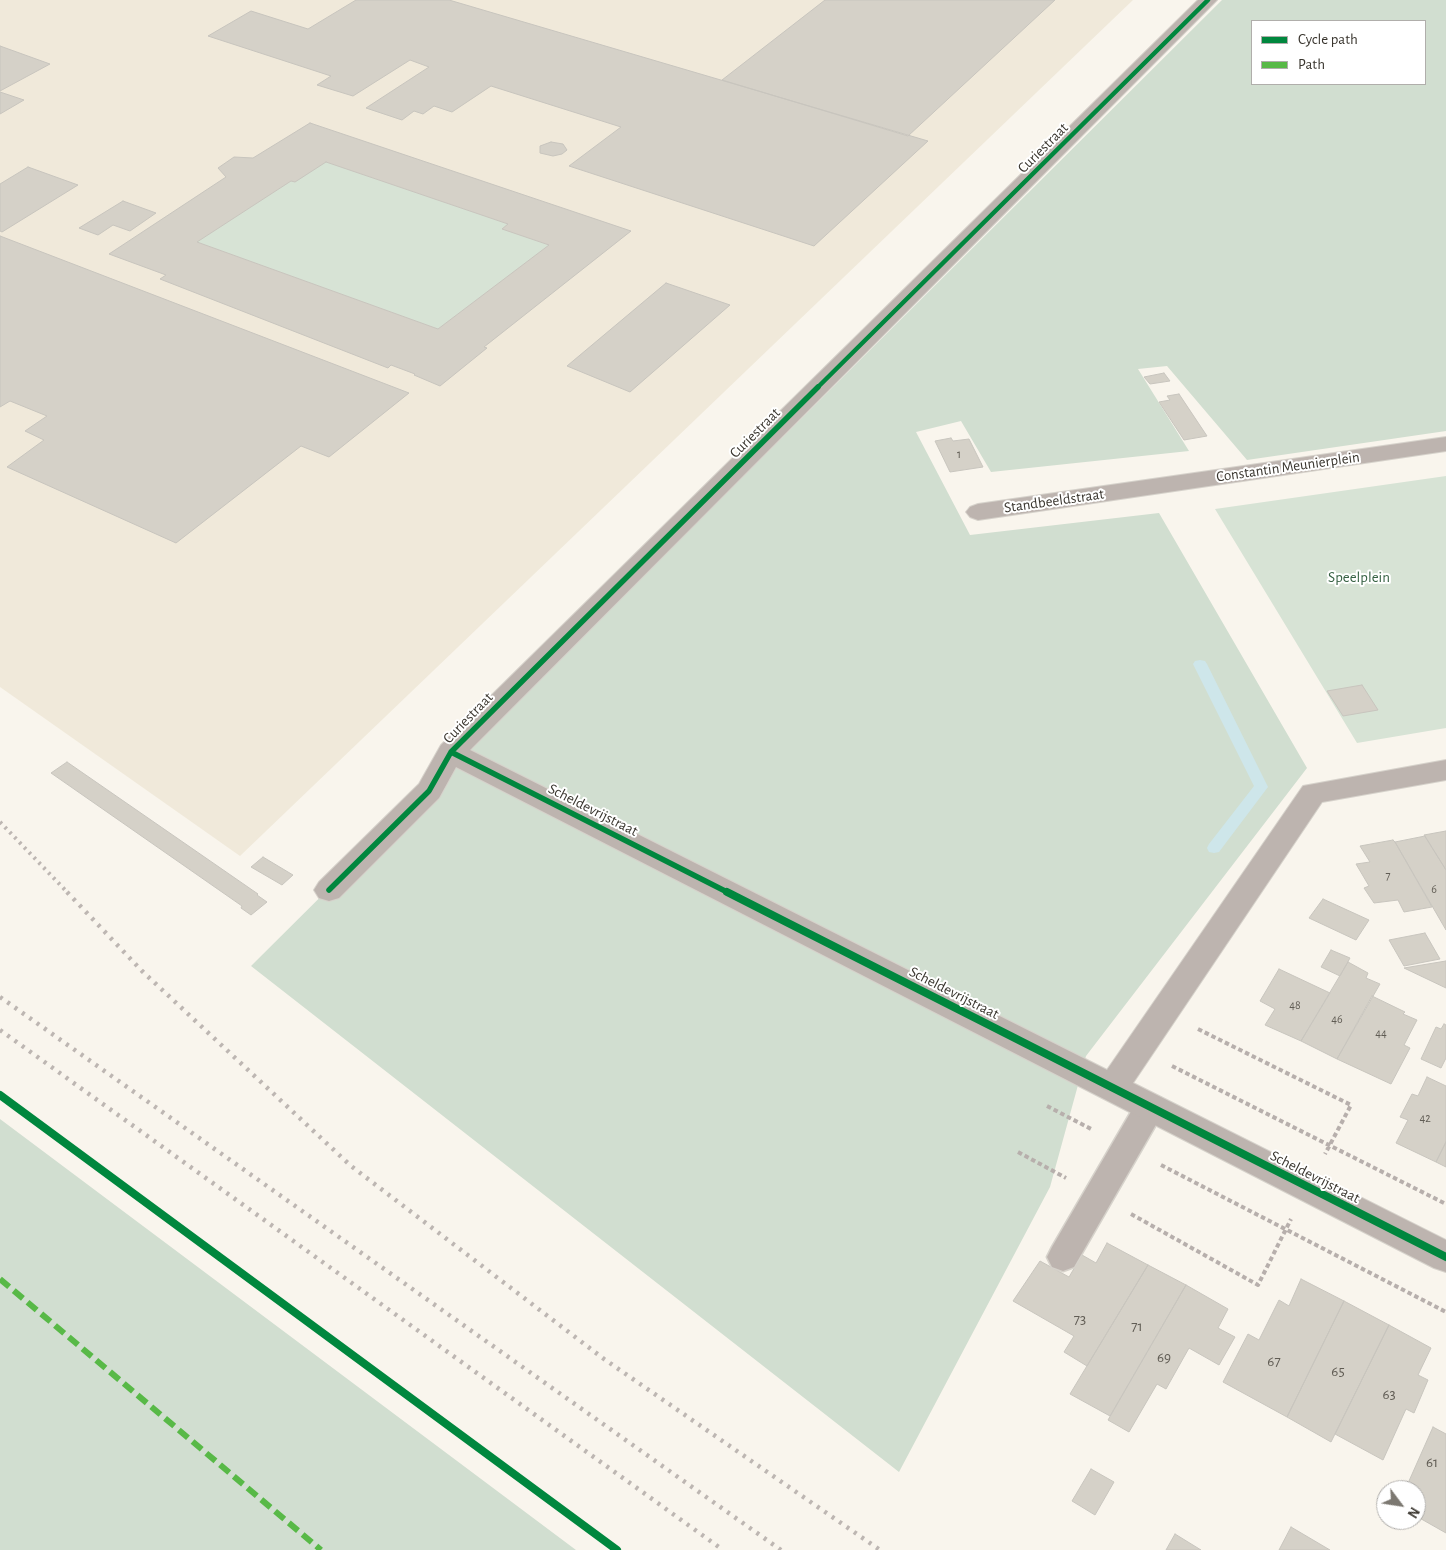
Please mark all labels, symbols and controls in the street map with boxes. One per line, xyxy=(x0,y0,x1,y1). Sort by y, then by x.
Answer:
legend xyxy=(1251,20,1426,85)
text: Cycle path xyxy=(1298,32,1358,47)
text: Path xyxy=(1298,57,1325,72)
street label: Curiestraat xyxy=(1014,119,1072,177)
street label: Curiestraat xyxy=(726,404,784,462)
house number: 1 xyxy=(957,447,961,461)
street label: Constantin Meunierplein xyxy=(1215,448,1361,486)
street label: Standbeeldstraat xyxy=(1003,485,1105,517)
park label: Speelplein xyxy=(1328,568,1390,586)
street label: Curiestraat xyxy=(439,689,497,747)
street label: Scheldevrijstraat xyxy=(545,780,641,840)
house number: 7 xyxy=(1385,868,1391,882)
house number: 6 xyxy=(1431,882,1437,896)
street label: Scheldevrijstraat xyxy=(906,963,1002,1023)
house number: 48 xyxy=(1289,998,1301,1012)
house number: 46 xyxy=(1331,1012,1343,1026)
house number: 44 xyxy=(1375,1026,1387,1040)
house number: 42 xyxy=(1419,1111,1431,1125)
street label: Scheldevrijstraat xyxy=(1267,1147,1363,1207)
house number: 73 xyxy=(1074,1310,1086,1328)
house number: 71 xyxy=(1131,1317,1143,1335)
house number: 69 xyxy=(1157,1348,1171,1366)
house number: 67 xyxy=(1267,1352,1281,1370)
house number: 65 xyxy=(1331,1362,1345,1380)
house number: 63 xyxy=(1382,1385,1396,1403)
house number: 61 xyxy=(1426,1453,1438,1471)
north arrow xyxy=(1376,1480,1426,1530)
text: N xyxy=(1404,1504,1422,1520)

